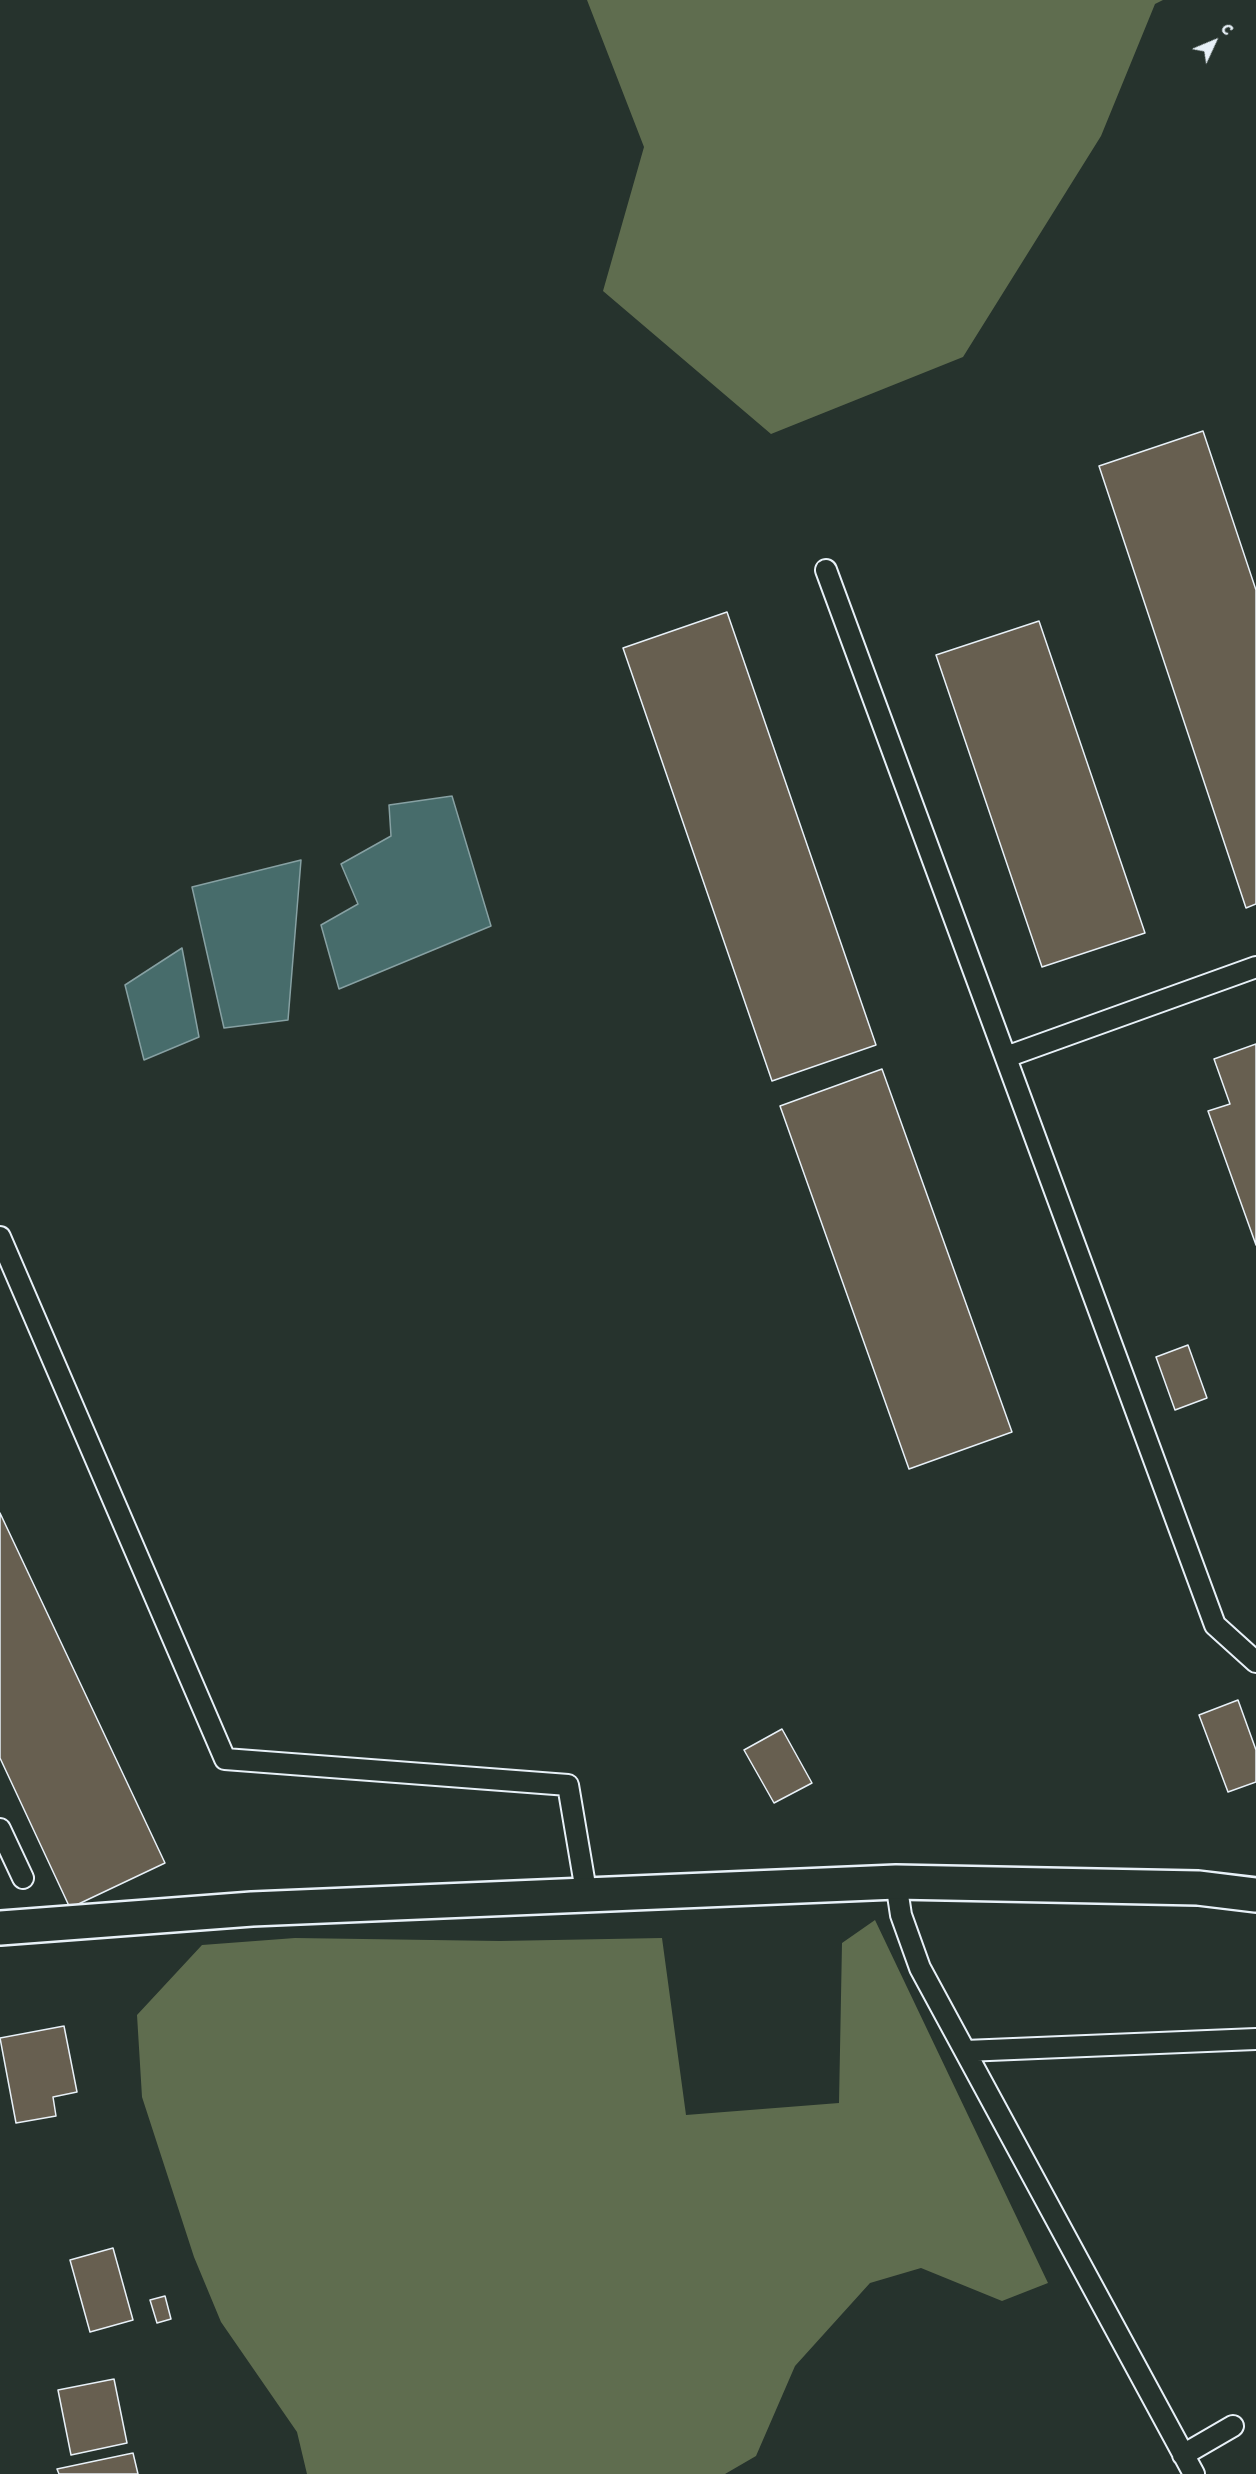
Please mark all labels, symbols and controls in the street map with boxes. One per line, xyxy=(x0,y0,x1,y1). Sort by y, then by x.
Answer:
north arrow xyxy=(1184,12,1244,72)
text: С xyxy=(1216,18,1238,40)

